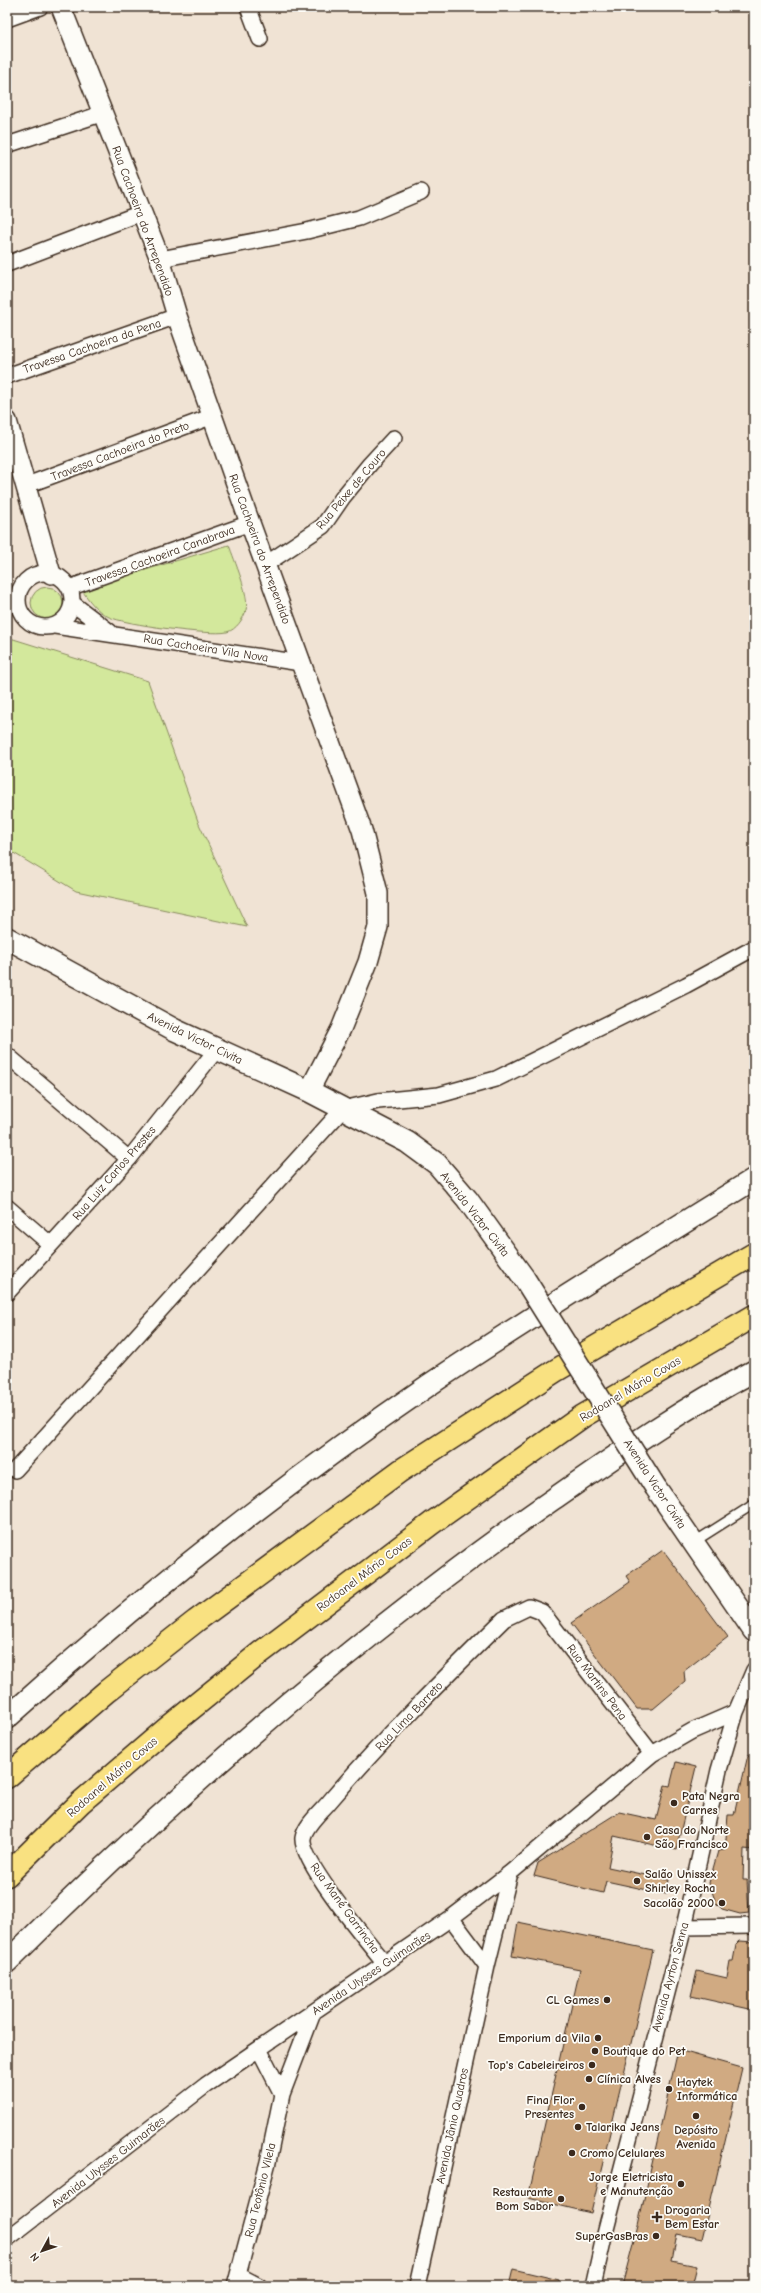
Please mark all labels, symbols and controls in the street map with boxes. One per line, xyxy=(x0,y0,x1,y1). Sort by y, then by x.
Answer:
street label: Rua Cachoeira do Arrependido xyxy=(109,144,177,298)
street label: Travessa Cachoeira da Pena xyxy=(21,316,163,376)
street label: Travessa Cachoeira do Preto xyxy=(49,418,191,484)
street label: Rua Peixe de Couro xyxy=(313,446,389,532)
street label: Rua Cachoeira do Arrependido xyxy=(226,472,294,626)
street label: Travessa Cachoeira Canabrava xyxy=(83,522,237,590)
street label: Rua Cachoeira Vila Nova xyxy=(143,631,269,665)
street label: Avenida Victor Civita xyxy=(145,1009,245,1067)
street label: Rua Luiz Carlos Prestes xyxy=(69,1123,159,1223)
street label: Avenida Victor Civita xyxy=(437,1169,513,1259)
street label: Rodoanel Mário Covas xyxy=(577,1353,683,1425)
street label: Avenida Victor Civita xyxy=(621,1437,689,1531)
street label: Rodoanel Mário Covas xyxy=(314,1534,414,1614)
street label: Rua Martins Pena xyxy=(564,1641,630,1723)
street label: Rua Lima Barreto xyxy=(372,1679,446,1753)
street label: Rodoanel Mário Covas xyxy=(64,1734,160,1820)
place label: Pata Negra Carnes xyxy=(682,1789,740,1817)
marker: Pata Negra Carnes xyxy=(669,1798,679,1808)
place label: Casa do Norte São Francisco xyxy=(655,1823,729,1851)
marker: Casa do Norte São Francisco xyxy=(642,1832,652,1842)
street label: Rua Mané Garrincha xyxy=(307,1860,383,1956)
place label: Salão Unissex Shirley Rocha xyxy=(645,1867,717,1895)
marker: Salão Unissex Shirley Rocha xyxy=(632,1876,642,1886)
place label: Sacolão 2000 xyxy=(644,1896,714,1910)
marker: Sacolão 2000 xyxy=(717,1898,727,1908)
street label: Avenida Ayrton Senna xyxy=(649,1921,691,2033)
street label: Avenida Ulysses Guimarães xyxy=(309,1928,433,2018)
place label: CL Games xyxy=(546,1993,599,2007)
marker: CL Games xyxy=(602,1995,612,2005)
place label: Emporium da Vila xyxy=(498,2031,590,2045)
marker: Emporium da Vila xyxy=(593,2033,603,2043)
place label: Boutique do Pet xyxy=(603,2044,686,2058)
marker: Boutique do Pet xyxy=(590,2046,600,2056)
place label: Top's Cabeleireiros xyxy=(488,2058,584,2072)
marker: Top's Cabeleireiros xyxy=(587,2060,597,2070)
street label: Avenida Jânio Quadros xyxy=(433,2067,471,2185)
place label: Clínica Alves xyxy=(597,2072,661,2086)
marker: Clínica Alves xyxy=(584,2074,594,2084)
place label: Haytek Informática xyxy=(677,2075,737,2103)
marker: Haytek Informática xyxy=(664,2084,674,2094)
place label: Fina Flor Presentes xyxy=(525,2093,574,2121)
marker: Fina Flor Presentes xyxy=(577,2102,587,2112)
marker: Depósito Avenida xyxy=(691,2111,701,2121)
street label: Avenida Ulysses Guimarães xyxy=(48,2113,168,2211)
place label: Talarika Jeans xyxy=(586,2120,659,2134)
marker: Talarika Jeans xyxy=(573,2122,583,2132)
place label: Depósito Avenida xyxy=(674,2123,718,2151)
street label: Rua Teotônio Vilela xyxy=(241,2141,279,2239)
place label: Cromo Celulares xyxy=(580,2146,665,2160)
marker: Cromo Celulares xyxy=(567,2148,577,2158)
place label: Jorge Eletricista e Manutenção xyxy=(589,2170,673,2198)
marker: Jorge Eletricista e Manutenção xyxy=(676,2179,686,2189)
place label: Restaurante Bom Sabor xyxy=(492,2185,553,2213)
marker: Restaurante Bom Sabor xyxy=(556,2194,566,2204)
place label: Drogaria Bem Estar xyxy=(665,2203,719,2231)
marker: Drogaria Bem Estar xyxy=(652,2212,662,2222)
place label: SuperGasBras xyxy=(576,2229,648,2243)
north arrow xyxy=(22,2231,62,2271)
marker: SuperGasBras xyxy=(651,2231,661,2241)
text: N xyxy=(27,2250,42,2264)

